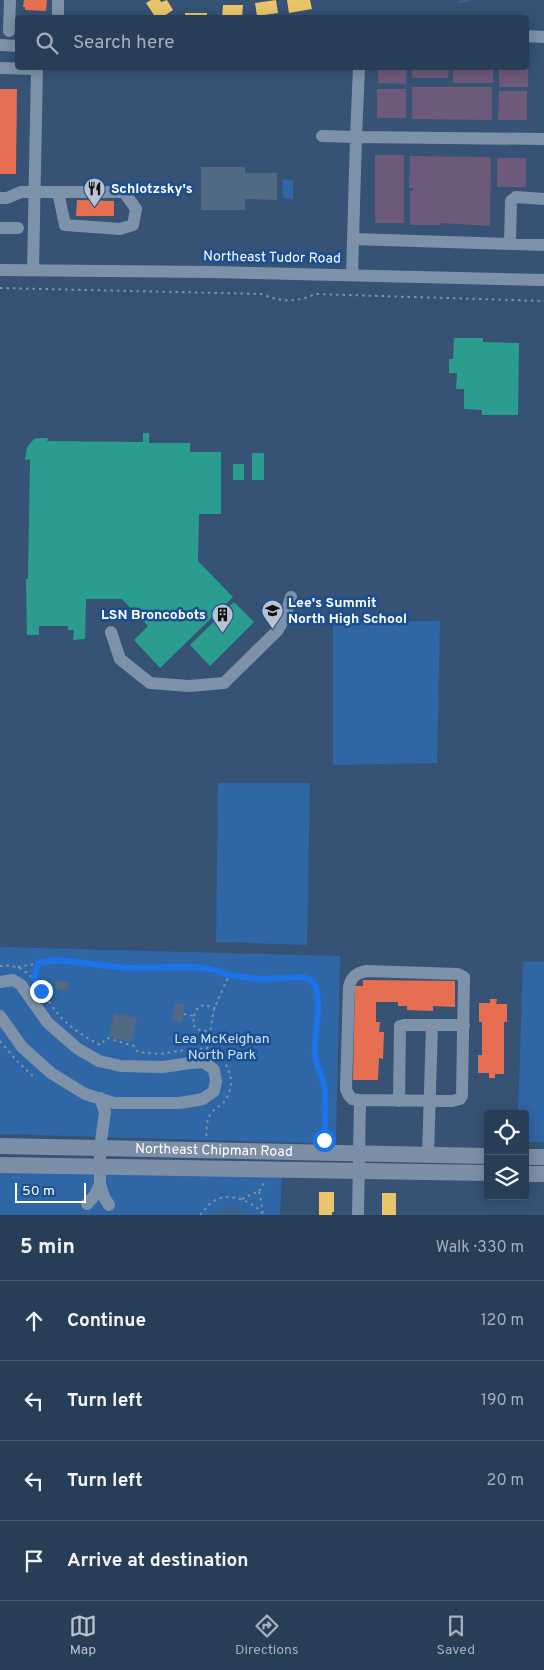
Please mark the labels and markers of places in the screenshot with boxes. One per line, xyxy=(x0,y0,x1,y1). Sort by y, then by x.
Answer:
restaurant icon: Schlotzsky's xyxy=(83,177,107,208)
place label: Schlotzsky's xyxy=(111,181,193,198)
place label: Lee's Summit North High School xyxy=(288,595,407,628)
school or university icon: Lee's Summit North High School xyxy=(260,599,284,630)
building icon: LSN Broncobots xyxy=(210,603,234,634)
place label: LSN Broncobots xyxy=(101,607,206,624)

